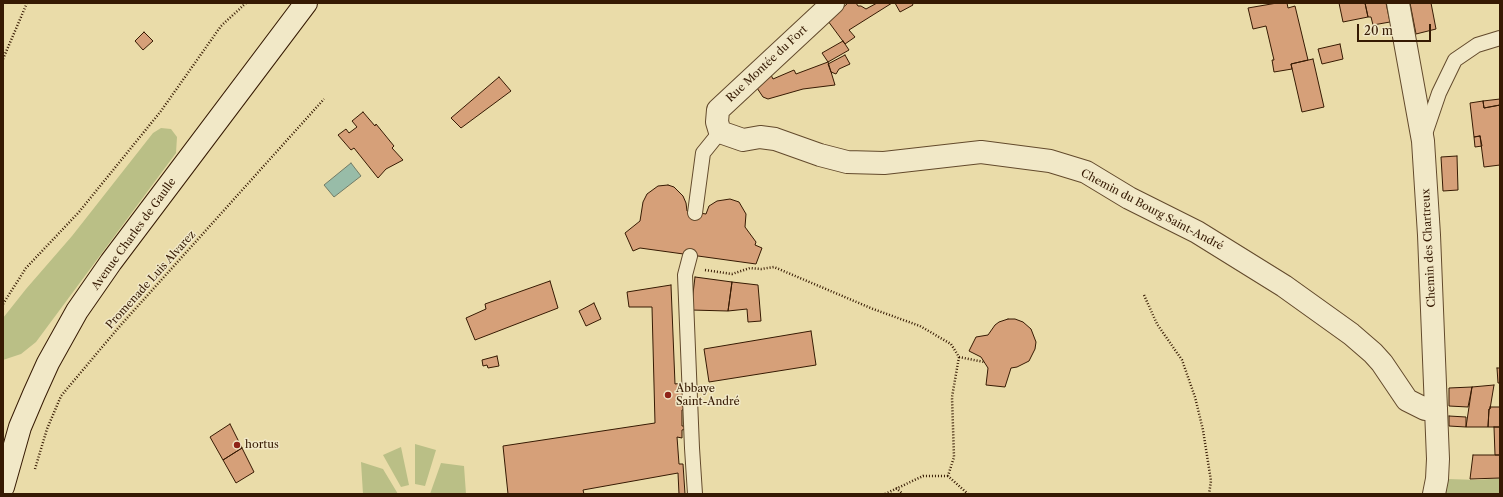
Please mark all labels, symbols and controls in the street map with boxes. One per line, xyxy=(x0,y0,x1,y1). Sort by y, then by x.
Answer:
scale bar xyxy=(1359,16,1433,42)
street label: Rue Montée du Fort xyxy=(724,23,810,105)
text: 20 m xyxy=(1364,23,1393,38)
street label: Chemin du Bourg Saint-André xyxy=(1078,167,1226,253)
street label: Avenue Charles de Gaulle xyxy=(89,176,179,292)
street label: Chemin des Chartreux xyxy=(1419,188,1439,308)
street label: Promenade Luis Alvarez xyxy=(103,228,199,332)
place label: Abbaye Saint-André xyxy=(676,382,740,408)
marker: Abbaye Saint-André xyxy=(663,390,673,400)
place label: hortus xyxy=(245,438,279,452)
marker: hortus xyxy=(232,440,242,450)

